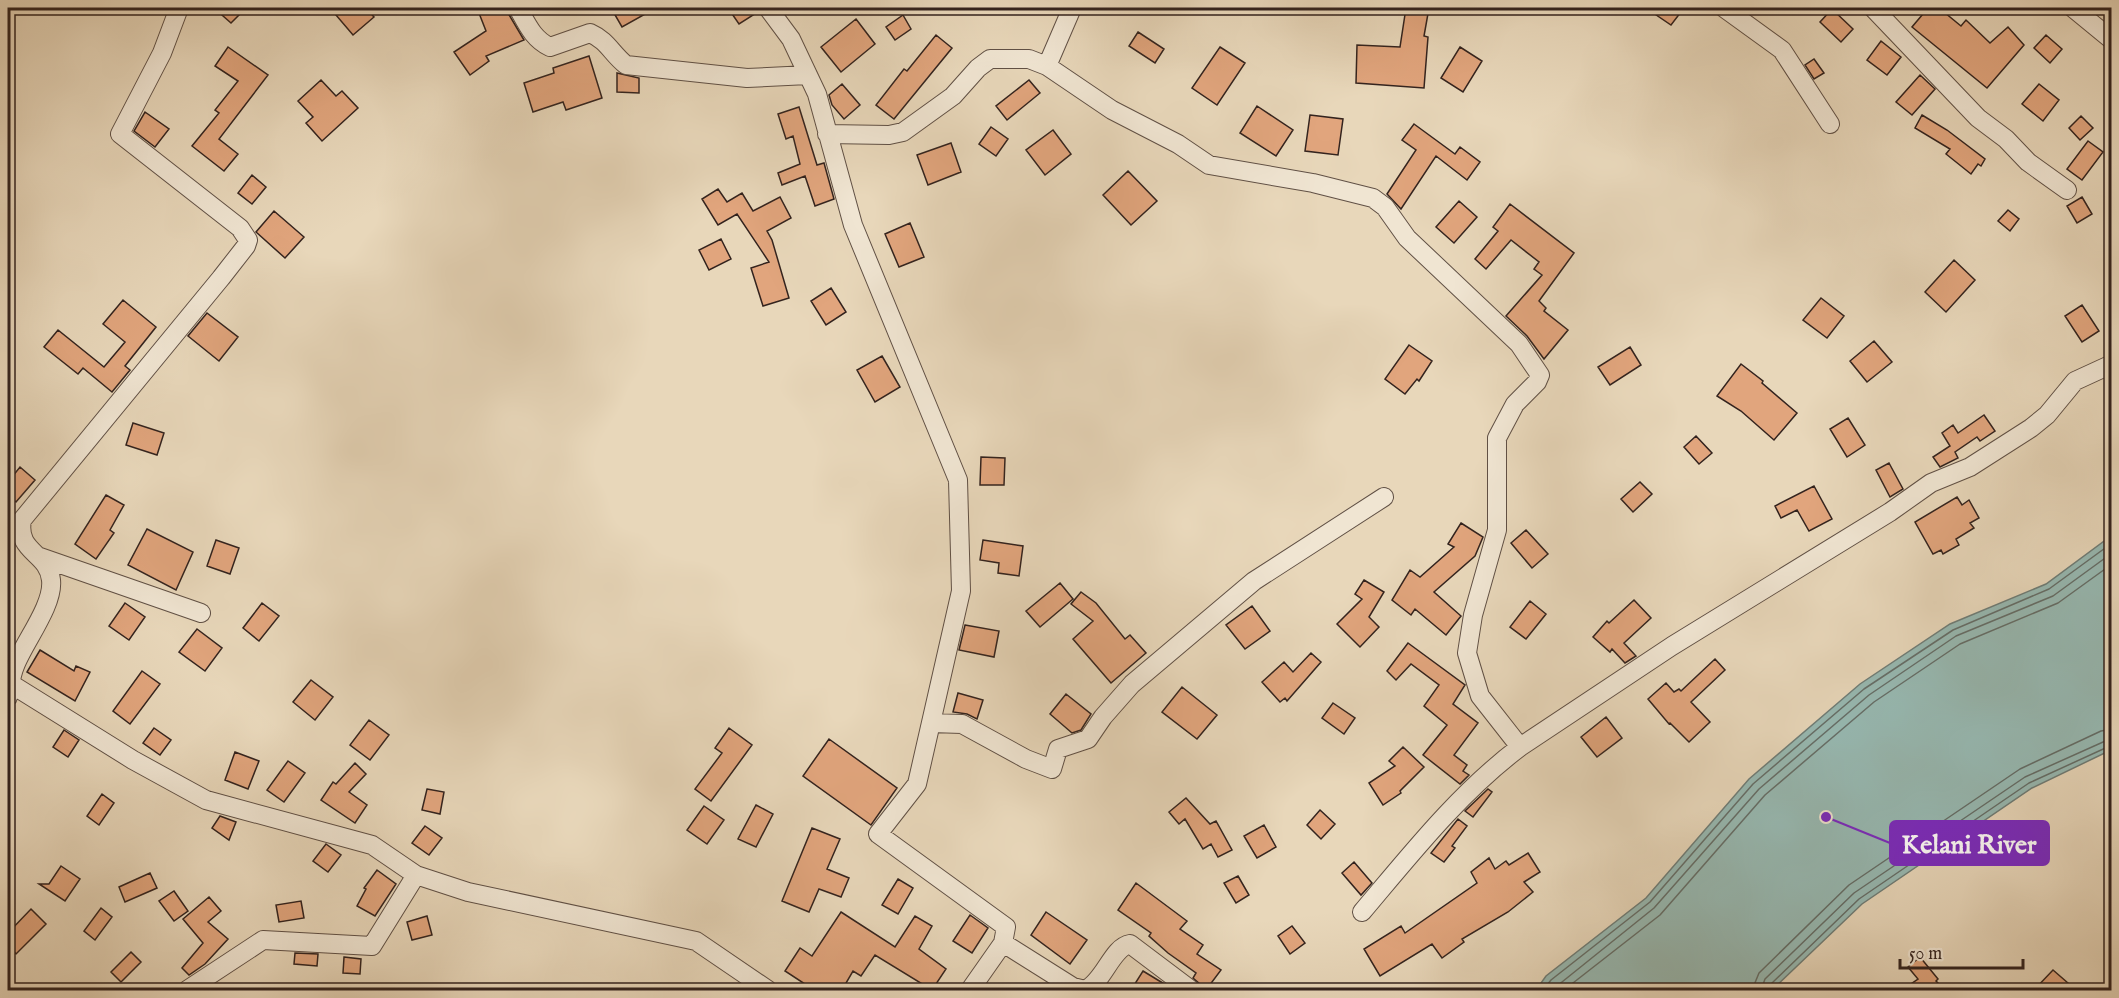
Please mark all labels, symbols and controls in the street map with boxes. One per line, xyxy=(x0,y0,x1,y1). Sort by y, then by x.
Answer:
callout: Kelani River xyxy=(1890,821,2049,865)
text: Kelani River xyxy=(1902,829,2037,862)
scale bar xyxy=(1900,932,2023,970)
text: 50 m xyxy=(1909,943,1942,966)

